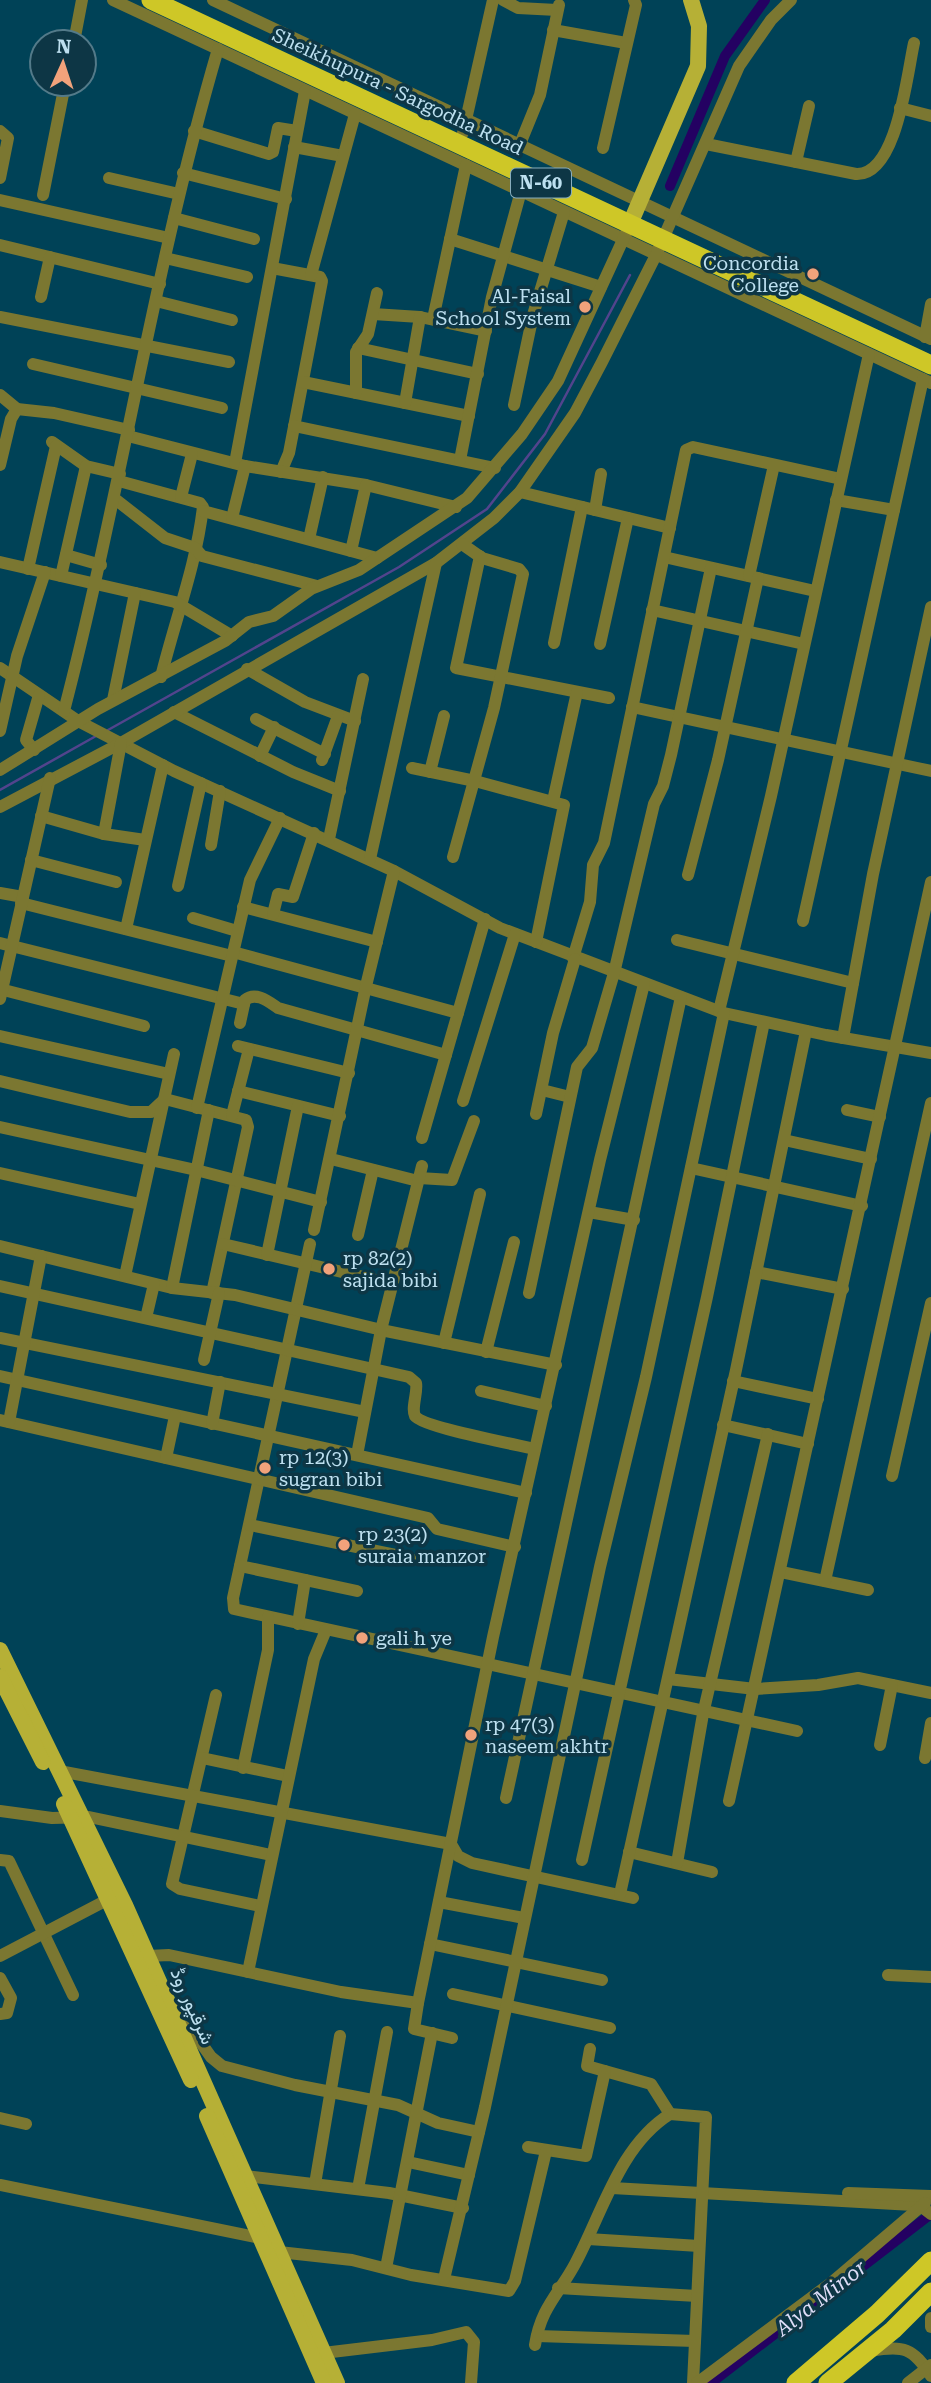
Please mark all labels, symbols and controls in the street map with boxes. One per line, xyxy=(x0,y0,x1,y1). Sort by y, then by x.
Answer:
street label: Sheikhupura - Sargodha Road xyxy=(269,23,527,160)
north arrow xyxy=(28,28,98,98)
text: N xyxy=(56,35,72,58)
road number: N-60 xyxy=(511,168,571,198)
place label: Concordia College xyxy=(703,252,800,297)
marker: Concordia College xyxy=(805,266,821,282)
place label: Al-Faisal School System xyxy=(436,285,571,330)
marker: Al-Faisal School System xyxy=(577,299,593,315)
place label: rp 82(2) sajida bibi xyxy=(343,1247,438,1292)
marker: rp 82(2) sajida bibi xyxy=(321,1261,337,1277)
place label: rp 12(3) sugran bibi xyxy=(279,1446,382,1491)
marker: rp 12(3) sugran bibi xyxy=(257,1460,273,1476)
place label: rp 23(2) suraia manzor xyxy=(358,1523,486,1568)
marker: rp 23(2) suraia manzor xyxy=(336,1537,352,1553)
place label: gali h ye xyxy=(376,1627,452,1650)
marker: gali h ye xyxy=(354,1630,370,1646)
place label: rp 47(3) naseem akhtr xyxy=(485,1713,609,1758)
marker: rp 47(3) naseem akhtr xyxy=(463,1727,479,1743)
street label: شرقپور روڈ xyxy=(164,1964,220,2049)
water label: Alya Minor xyxy=(769,2255,871,2342)

